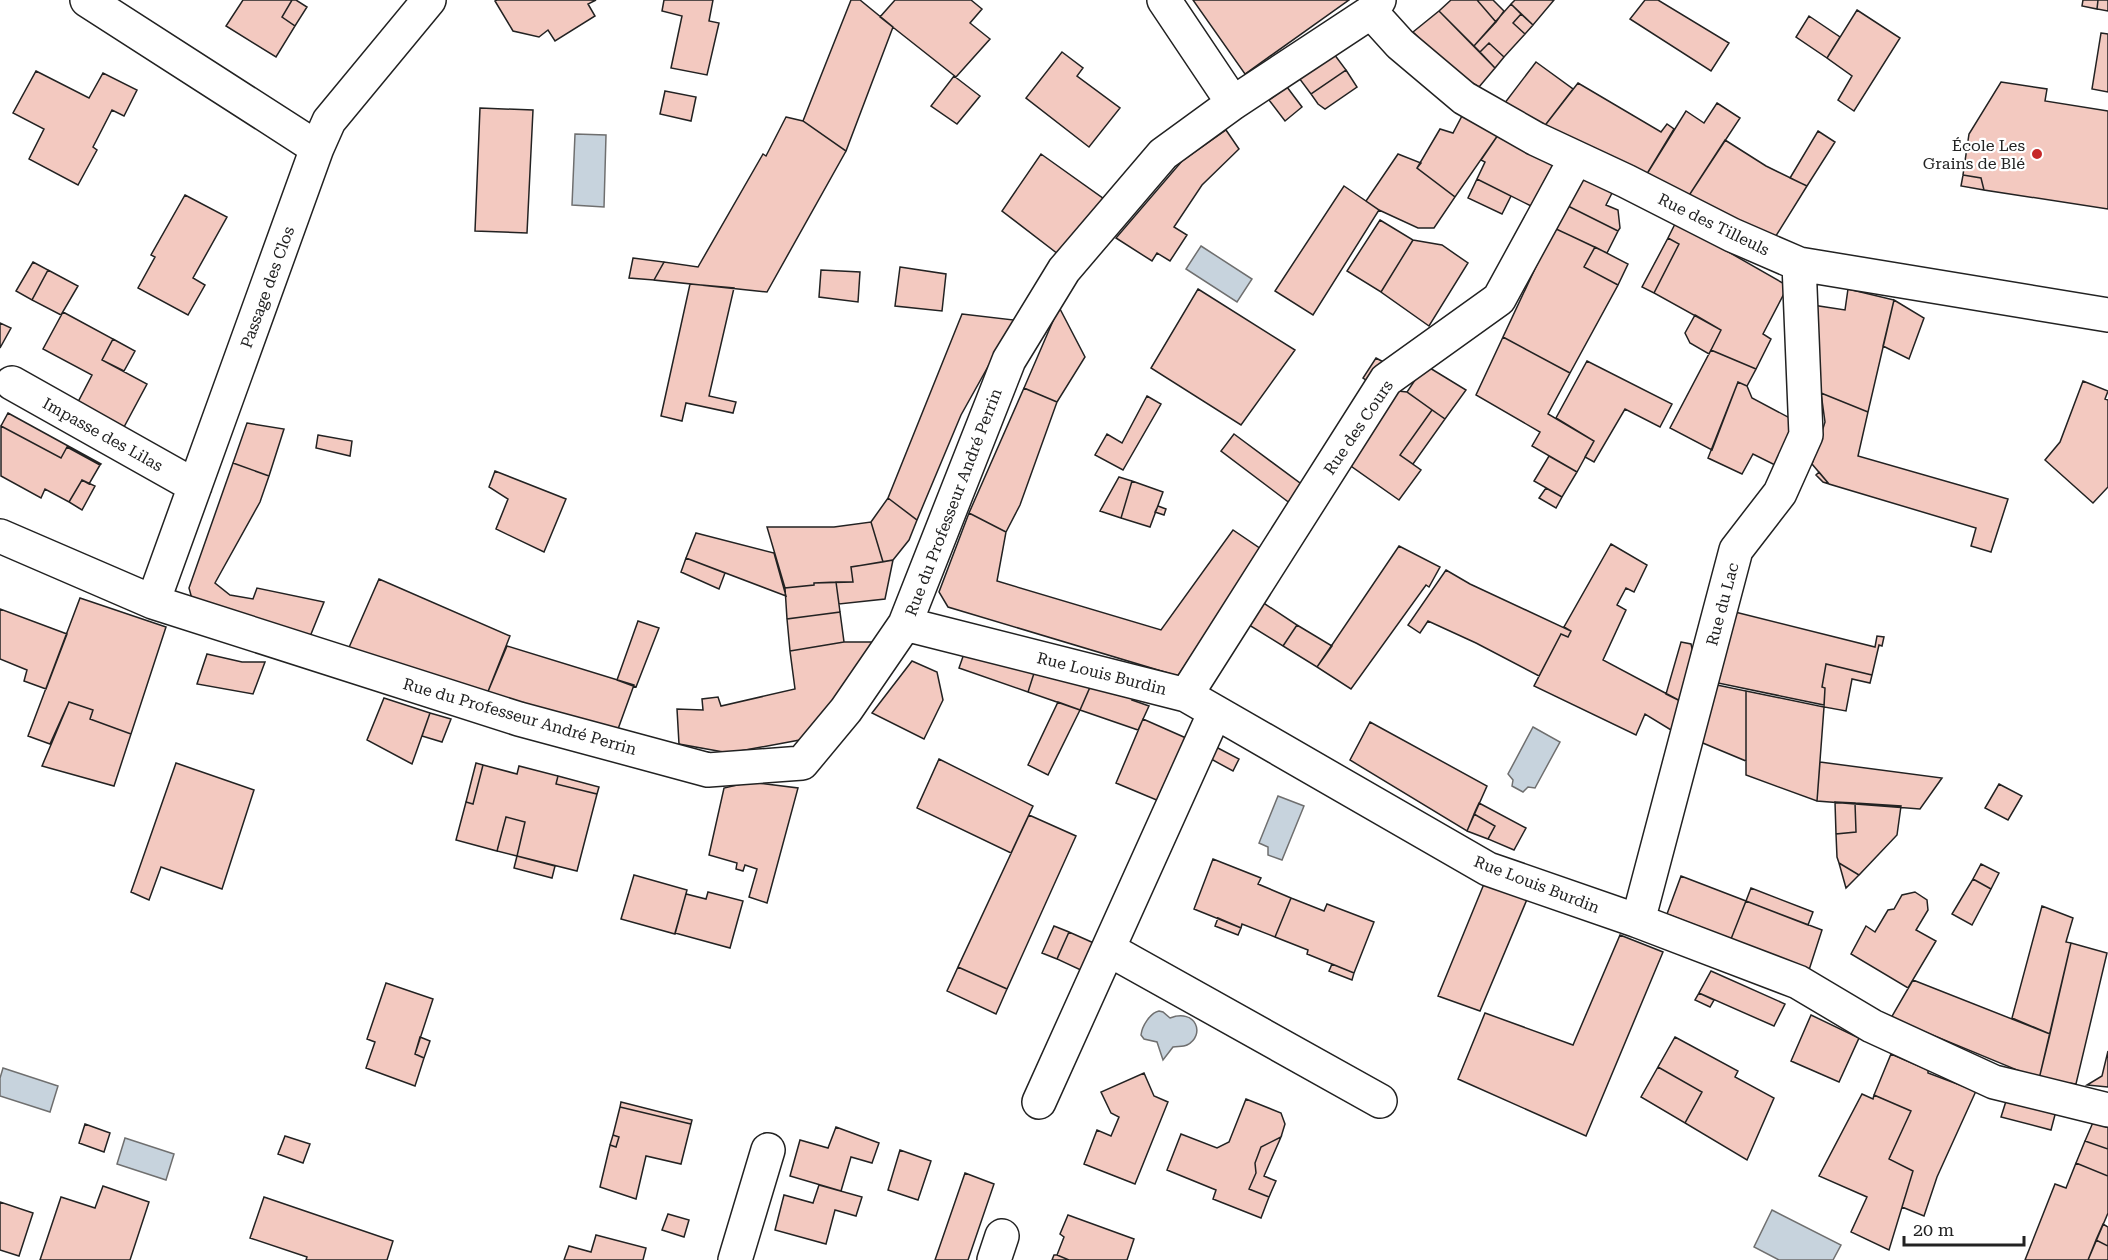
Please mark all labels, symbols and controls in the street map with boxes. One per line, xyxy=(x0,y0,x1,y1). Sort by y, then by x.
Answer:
place label: École Les Grains de Blé xyxy=(1923,136,2025,173)
marker: École Les Grains de Blé xyxy=(2030,147,2044,161)
street label: Rue des Tilleuls xyxy=(1655,189,1773,260)
street label: Passage des Clos xyxy=(237,223,298,351)
street label: Rue des Cours xyxy=(1320,376,1397,478)
street label: Rue du Professeur André Perrin xyxy=(901,386,1006,619)
street label: Impasse des Lilas xyxy=(39,394,166,476)
street label: Rue du Lac xyxy=(1702,560,1743,648)
street label: Rue Louis Burdin xyxy=(1035,648,1169,699)
street label: Rue du Professeur André Perrin xyxy=(401,674,639,759)
street label: Rue Louis Burdin xyxy=(1471,852,1602,917)
scale bar xyxy=(1904,1209,2024,1247)
text: 20 m xyxy=(1913,1219,1954,1240)

